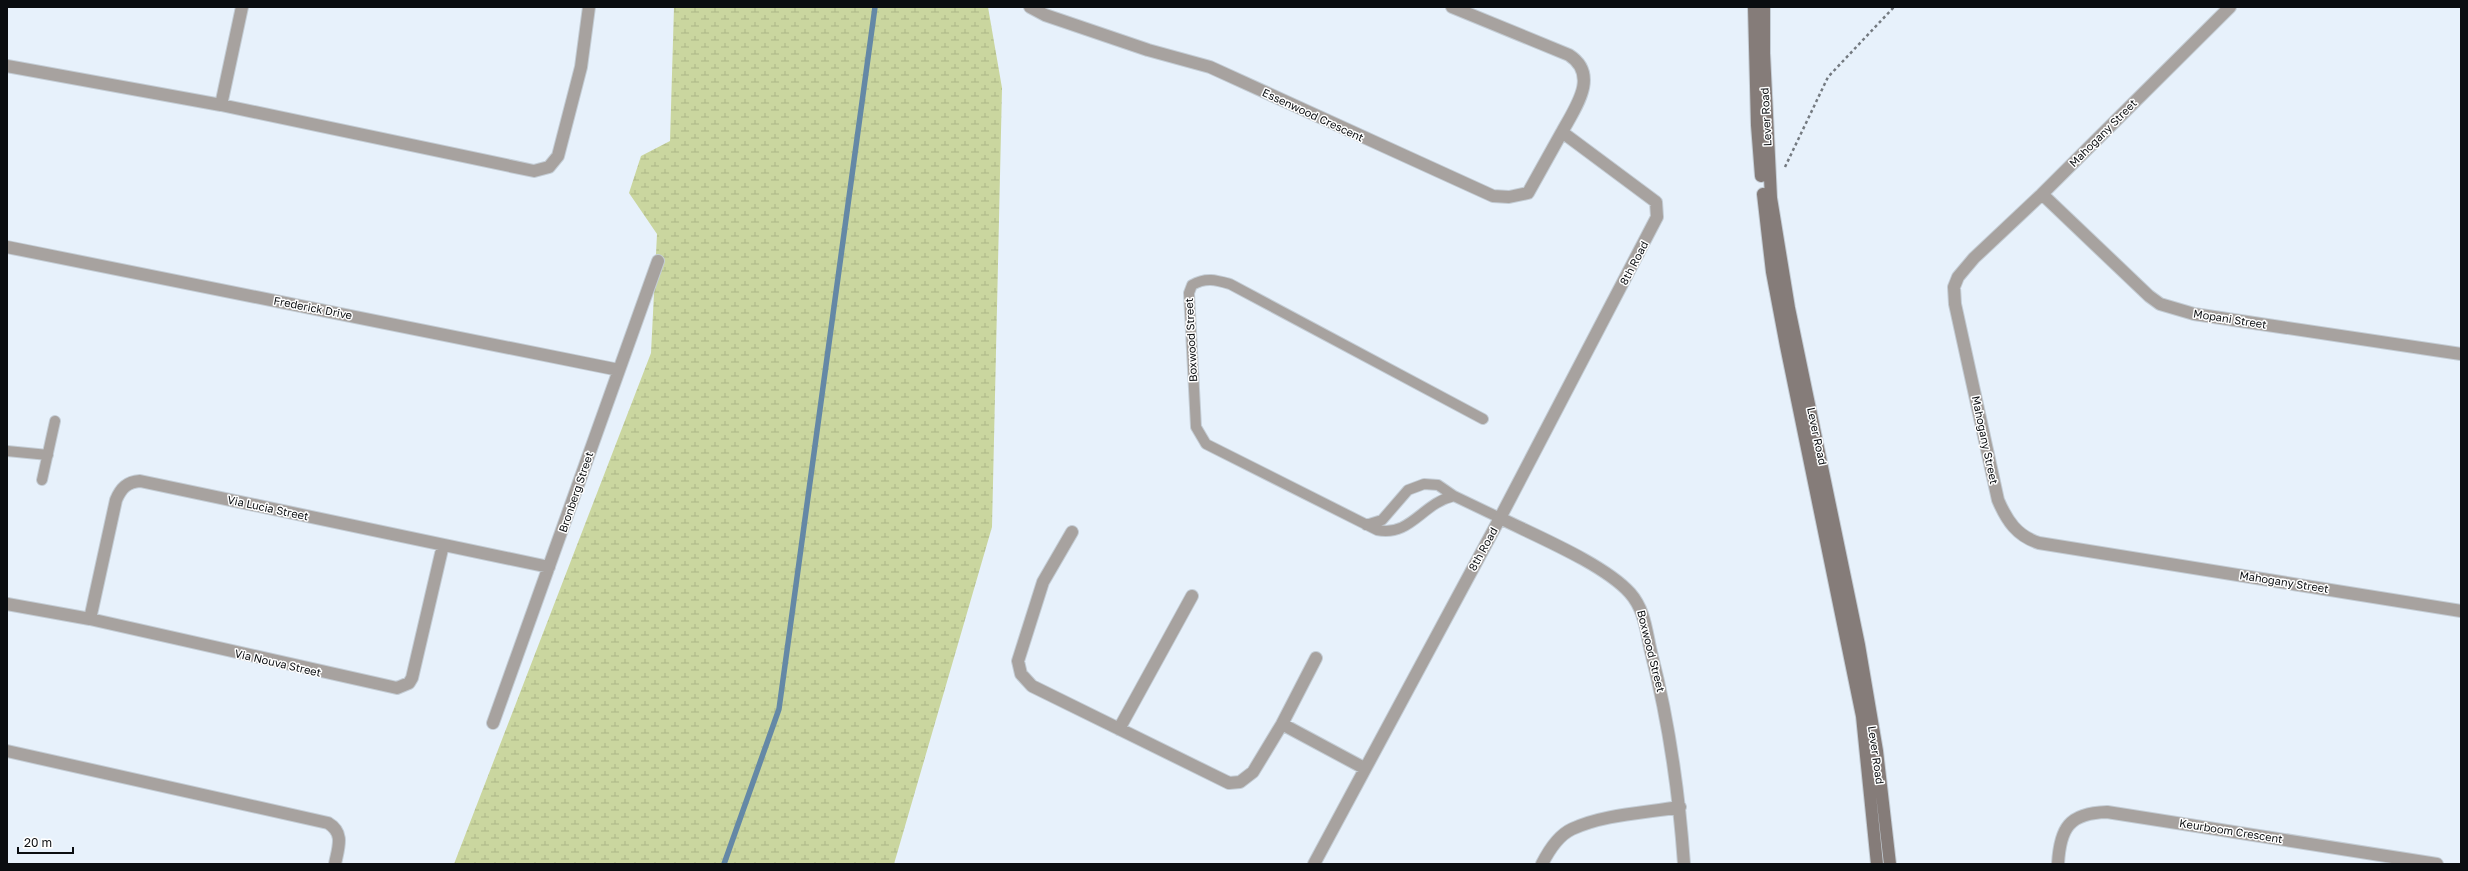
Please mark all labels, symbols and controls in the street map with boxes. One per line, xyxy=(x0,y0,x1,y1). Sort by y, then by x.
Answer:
street label: Essenwood Crescent xyxy=(1261,85,1366,144)
street label: Lever Road xyxy=(1757,87,1774,147)
street label: Mahogany Street xyxy=(2066,96,2139,169)
street label: 8th Road xyxy=(1617,239,1650,287)
street label: Frederick Drive xyxy=(273,294,353,321)
street label: Boxwood Street xyxy=(1182,298,1199,382)
street label: Mopani Street xyxy=(2192,306,2268,331)
street label: Mahogany Street xyxy=(1970,395,2001,485)
street label: Lever Road xyxy=(1805,406,1830,466)
street label: Bronberg Street xyxy=(556,450,595,534)
street label: Via Lucia Street xyxy=(226,493,310,522)
street label: 8th Road xyxy=(1465,525,1500,573)
street label: Mahogany Street xyxy=(2239,568,2330,595)
street label: Boxwood Street xyxy=(1635,609,1668,693)
street label: Via Nouva Street xyxy=(234,646,323,679)
street label: Lever Road xyxy=(1866,725,1887,785)
street label: Keurboom Crescent xyxy=(2178,816,2284,845)
scale bar xyxy=(18,829,73,855)
text: 20 m xyxy=(24,835,52,850)

